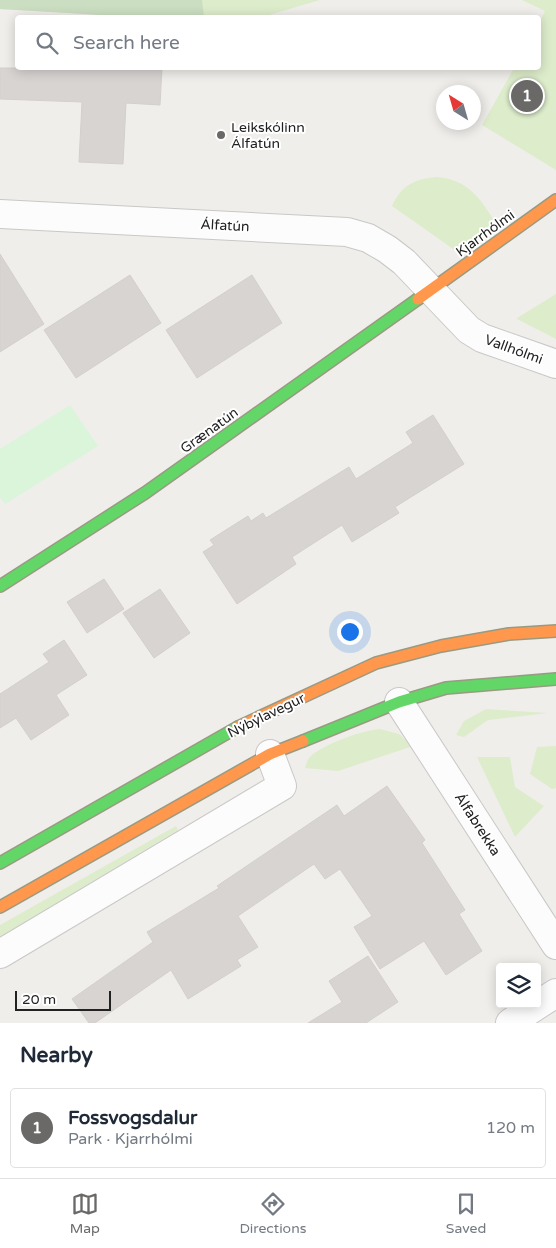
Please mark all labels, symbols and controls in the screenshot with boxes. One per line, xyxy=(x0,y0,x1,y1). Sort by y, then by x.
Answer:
search box xyxy=(15,15,541,70)
icon: search xyxy=(33,29,61,57)
text: Search here xyxy=(73,32,180,54)
pin: 1 xyxy=(511,77,543,115)
north arrow xyxy=(436,85,481,130)
place label: Leikskólinn Álfatún xyxy=(231,119,305,152)
marker: Leikskólinn Álfatún xyxy=(215,129,227,141)
street label: Kjarrhólmi xyxy=(453,206,518,260)
street label: Álfatún xyxy=(200,216,250,235)
street label: Vallhólmi xyxy=(482,331,545,368)
street label: Grænatún xyxy=(177,404,242,457)
your location xyxy=(337,619,363,645)
street label: Nýbýlavegur xyxy=(225,689,308,742)
street label: Álfabrekka xyxy=(451,790,504,859)
map controls xyxy=(496,963,541,1008)
button: layers xyxy=(496,963,541,1008)
scale bar xyxy=(15,988,111,1011)
text: 20 m xyxy=(22,991,56,1008)
text: Nearby xyxy=(20,1043,93,1068)
text: Fossvogsdalur xyxy=(68,1107,197,1129)
text: 1 xyxy=(32,1118,42,1138)
text: 120 m xyxy=(486,1118,535,1138)
text: Park · Kjarrhólmi xyxy=(68,1129,193,1149)
tab: Map xyxy=(70,1190,100,1237)
tab: Directions xyxy=(239,1190,306,1237)
tab: Saved xyxy=(446,1190,486,1237)

